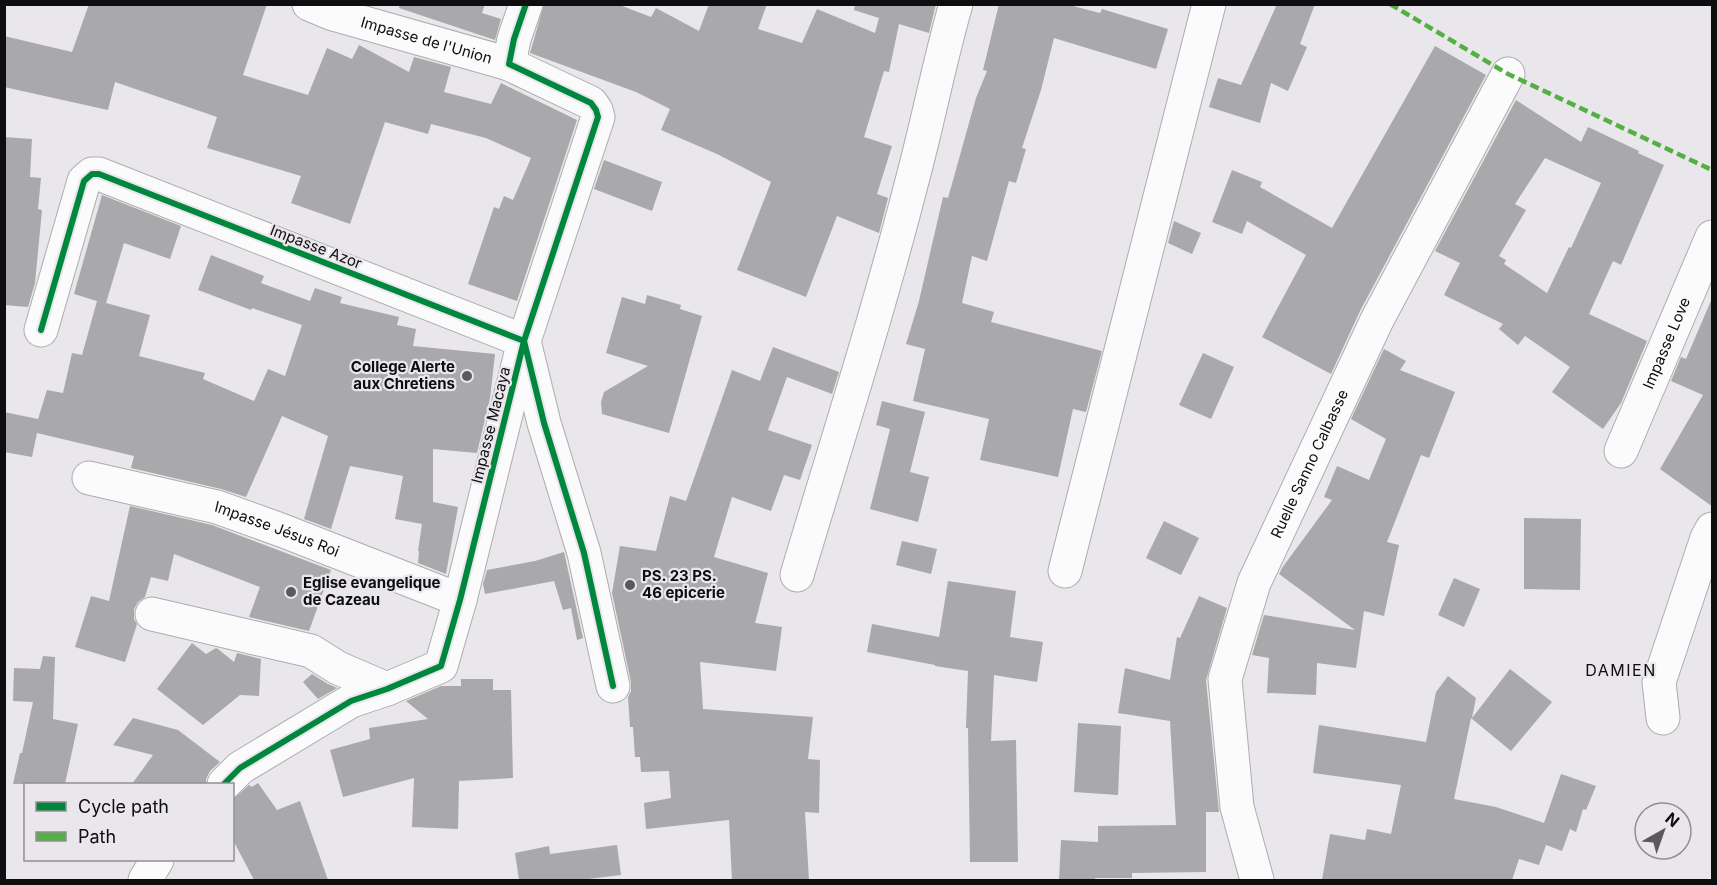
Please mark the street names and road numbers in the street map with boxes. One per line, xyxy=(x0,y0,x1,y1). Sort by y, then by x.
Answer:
street label: Impasse de l'Union xyxy=(359,12,494,68)
street label: Impasse Azor xyxy=(268,220,365,273)
street label: Impasse Love xyxy=(1638,294,1694,392)
street label: Impasse Macaya xyxy=(467,365,514,485)
street label: Ruelle Sanno Calbasse xyxy=(1266,386,1352,541)
street label: Impasse Jésus Roi xyxy=(213,497,342,561)

